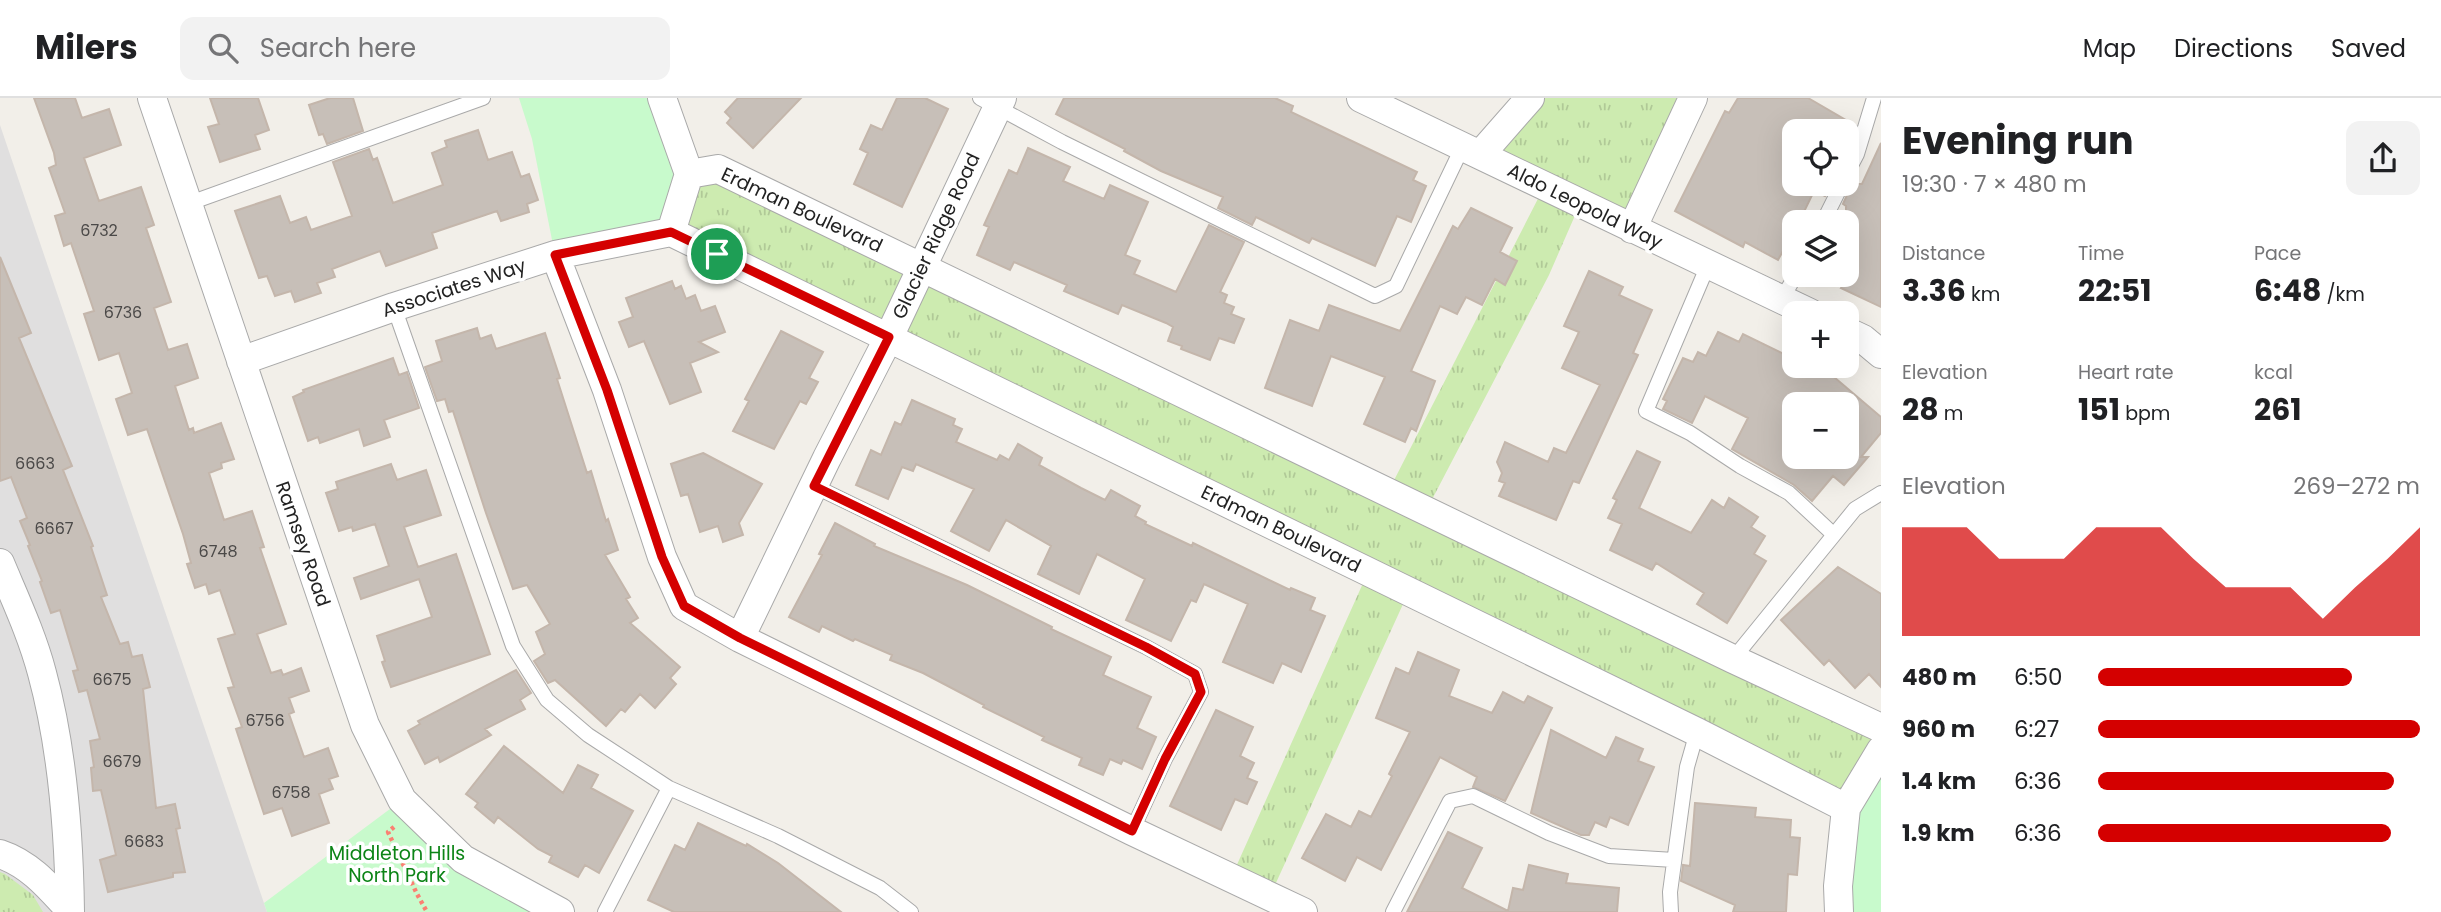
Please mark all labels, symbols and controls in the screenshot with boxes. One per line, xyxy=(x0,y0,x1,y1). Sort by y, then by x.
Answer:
search box xyxy=(180,17,670,80)
text: Milers xyxy=(35,24,138,71)
icon: search xyxy=(204,29,242,67)
text: Search here xyxy=(260,30,416,66)
text: Map xyxy=(2083,32,2136,65)
text: Directions xyxy=(2174,32,2293,65)
text: Saved xyxy=(2331,32,2406,65)
text: Evening run xyxy=(1902,114,2134,167)
map controls xyxy=(1782,119,1859,469)
button: locate xyxy=(1782,119,1859,196)
button: share xyxy=(2346,121,2420,195)
street label: Glacier Ridge Road xyxy=(886,148,986,324)
street label: Aldo Leopold Way xyxy=(1503,157,1667,255)
street label: Erdman Boulevard xyxy=(717,161,887,259)
text: 19:30 · 7 × 480 m xyxy=(1902,168,2087,200)
button: layers xyxy=(1782,210,1859,287)
house number: 6732 xyxy=(80,219,118,242)
pin xyxy=(687,224,747,284)
icon: arrive xyxy=(698,235,736,273)
text: Distance xyxy=(1902,240,1985,267)
text: Time xyxy=(2078,240,2124,267)
text: Pace xyxy=(2254,240,2301,267)
street label: Associates Way xyxy=(379,252,530,324)
text: 3.36 xyxy=(1902,269,1966,312)
text: 22:51 xyxy=(2078,269,2152,312)
text: 6:48 xyxy=(2254,269,2321,312)
text: km xyxy=(1966,281,2000,308)
text: /km xyxy=(2321,281,2365,308)
house number: 6736 xyxy=(104,301,142,324)
button: + xyxy=(1782,301,1859,378)
text: Elevation xyxy=(1902,359,1988,386)
text: Heart rate xyxy=(2078,359,2173,386)
text: kcal xyxy=(2254,359,2293,386)
text: 28 xyxy=(1902,388,1939,431)
text: 151 xyxy=(2078,388,2120,431)
text: 261 xyxy=(2254,388,2302,431)
button: − xyxy=(1782,392,1859,469)
text: m xyxy=(1939,400,1963,427)
text: bpm xyxy=(2120,400,2170,427)
house number: 6663 xyxy=(15,452,55,475)
text: Elevation xyxy=(1902,470,2006,502)
text: 269–272 m xyxy=(2293,470,2420,502)
street label: Ramsey Road xyxy=(269,478,337,610)
street label: Erdman Boulevard xyxy=(1196,478,1366,580)
house number: 6667 xyxy=(34,517,74,540)
house number: 6748 xyxy=(198,540,238,563)
text: 480 m xyxy=(1902,661,1977,693)
text: 6:50 xyxy=(2014,661,2062,693)
house number: 6675 xyxy=(92,668,132,691)
house number: 6756 xyxy=(245,709,285,732)
text: 960 m xyxy=(1902,713,1975,745)
text: 6:27 xyxy=(2014,713,2059,745)
house number: 6679 xyxy=(102,750,142,773)
text: 1.4 km xyxy=(1902,765,1976,797)
text: 6:36 xyxy=(2014,765,2062,797)
house number: 6758 xyxy=(271,781,311,804)
text: 1.9 km xyxy=(1902,817,1975,849)
text: 6:36 xyxy=(2014,817,2062,849)
house number: 6683 xyxy=(124,830,164,853)
park label: Middleton Hills North Park xyxy=(329,840,465,889)

